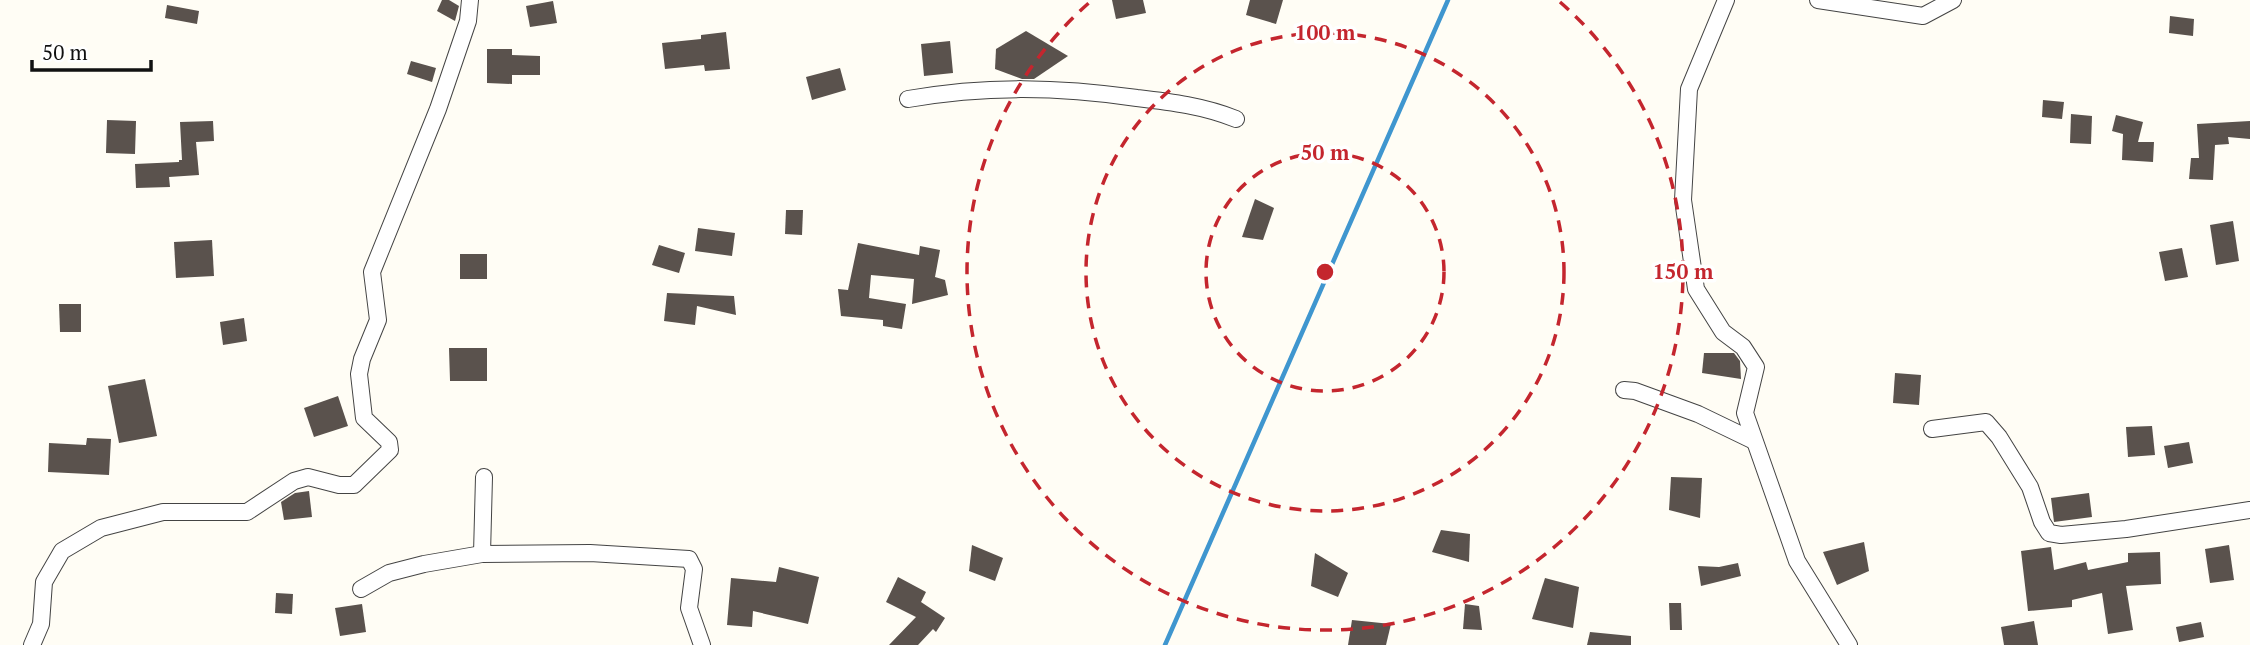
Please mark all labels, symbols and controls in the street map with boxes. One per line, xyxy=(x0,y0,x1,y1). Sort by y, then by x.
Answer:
text: 100 m xyxy=(1295,18,1356,46)
scale bar xyxy=(32,28,150,72)
text: 50 m xyxy=(42,38,88,66)
text: 50 m xyxy=(1301,138,1350,166)
text: 150 m xyxy=(1653,257,1714,285)
centre of rings xyxy=(1313,260,1337,284)

